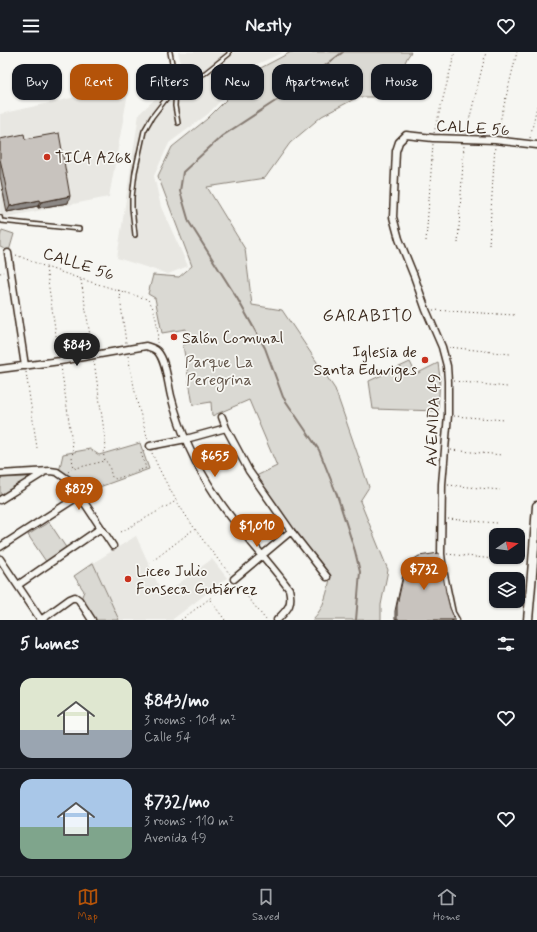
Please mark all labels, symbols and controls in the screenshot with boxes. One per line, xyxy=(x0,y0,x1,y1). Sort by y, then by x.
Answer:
text: Nestly xyxy=(245,14,292,38)
icon: menu xyxy=(20,15,42,37)
icon: heart xyxy=(495,15,517,37)
chip: Buy xyxy=(12,64,62,100)
chip: Rent xyxy=(70,64,128,100)
chip: Filters xyxy=(136,64,203,100)
chip: New xyxy=(211,64,264,100)
chip: Apartment xyxy=(272,64,363,100)
chip: House xyxy=(371,64,432,100)
street label: CALLE 56 xyxy=(435,115,511,142)
place label: TICA A268 xyxy=(55,148,132,169)
marker: TICA A268 xyxy=(42,152,52,162)
street label: CALLE 56 xyxy=(40,243,117,286)
district label: GARABITO xyxy=(323,305,413,327)
place label: Salón Comunal xyxy=(182,328,284,349)
marker: Salón Comunal xyxy=(169,332,179,342)
pin: $843 xyxy=(53,333,101,367)
text: $843 xyxy=(63,337,91,354)
place label: Iglesia de Santa Eduviges xyxy=(314,342,417,382)
park label: Parque La Peregrina xyxy=(185,352,253,392)
marker: Iglesia de Santa Eduviges xyxy=(420,355,430,365)
street label: AVENIDA 49 xyxy=(421,373,446,467)
pin: $655 xyxy=(191,444,239,478)
text: $655 xyxy=(201,448,229,465)
pin: $829 xyxy=(55,477,103,511)
text: $829 xyxy=(65,481,93,498)
pin: $1,010 xyxy=(224,514,290,548)
text: $1,010 xyxy=(239,518,275,535)
north arrow xyxy=(489,528,525,564)
map controls xyxy=(489,528,525,608)
pin: $732 xyxy=(400,557,448,591)
place label: Liceo Julio Fonseca Gutiérrez xyxy=(136,561,258,600)
text: $732 xyxy=(410,561,438,578)
button: layers xyxy=(489,572,525,608)
marker: Liceo Julio Fonseca Gutiérrez xyxy=(123,574,133,584)
text: 5 homes xyxy=(20,633,79,655)
icon: filters xyxy=(495,633,517,655)
text: $843/mo xyxy=(144,690,209,712)
icon: home xyxy=(52,694,100,742)
icon: heart xyxy=(495,707,517,729)
text: 3 rooms · 104 m² xyxy=(144,712,236,729)
text: Calle 54 xyxy=(144,729,191,746)
text: $732/mo xyxy=(144,791,210,813)
icon: home xyxy=(52,795,100,843)
icon: heart xyxy=(495,808,517,830)
text: 3 rooms · 110 m² xyxy=(144,813,234,830)
text: Avenida 49 xyxy=(144,830,206,847)
tab: Map xyxy=(77,886,99,924)
tab: Saved xyxy=(252,886,280,924)
tab: Home xyxy=(433,886,460,924)

